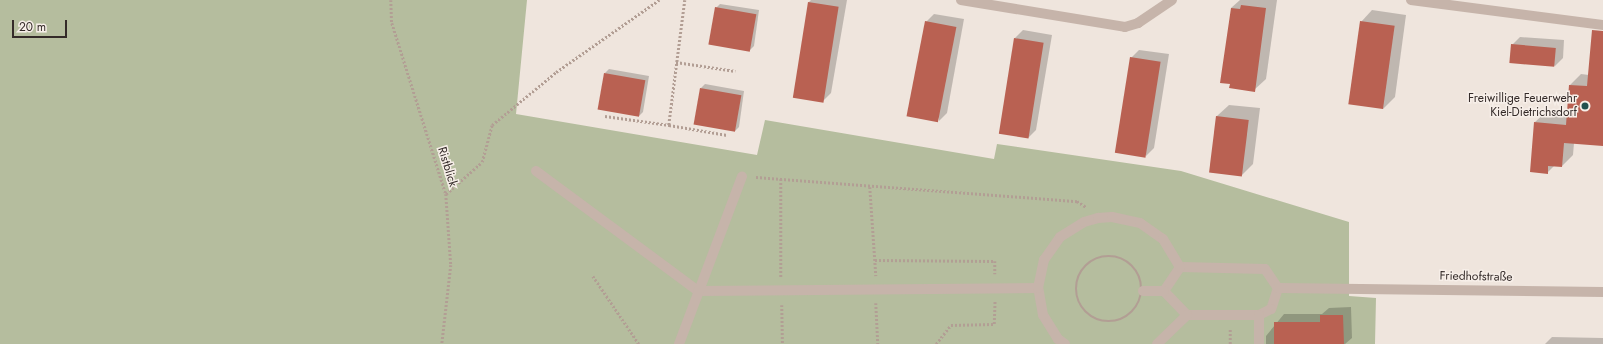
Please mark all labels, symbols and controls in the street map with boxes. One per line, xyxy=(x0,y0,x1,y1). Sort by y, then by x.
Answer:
scale bar xyxy=(14,12,69,38)
text: 20 m xyxy=(19,18,46,36)
place label: Freiwillige Feuerwehr Kiel-Dietrichsdorf xyxy=(1468,92,1577,120)
marker: Freiwillige Feuerwehr Kiel-Dietrichsdorf xyxy=(1580,101,1590,111)
street label: Ristblick xyxy=(434,145,460,189)
street label: Friedhofstraße xyxy=(1439,269,1513,285)

